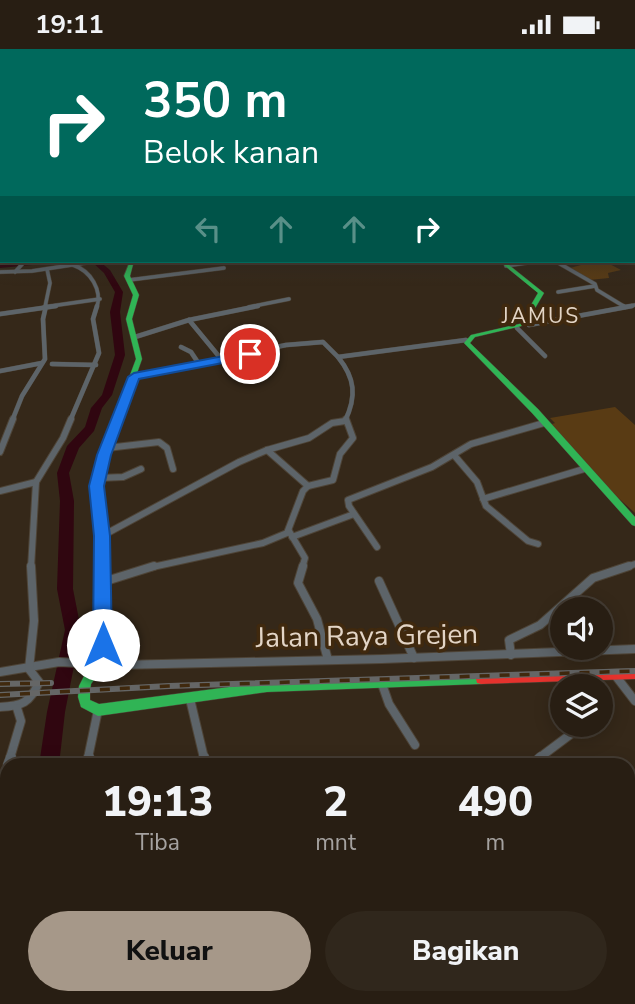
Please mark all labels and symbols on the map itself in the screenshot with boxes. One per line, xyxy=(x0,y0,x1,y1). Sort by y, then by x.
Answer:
district label: JAMUS xyxy=(501,302,580,330)
pin xyxy=(220,324,280,384)
position arrow xyxy=(66,608,140,682)
street label: Jalan Raya Grejen xyxy=(255,615,478,657)

